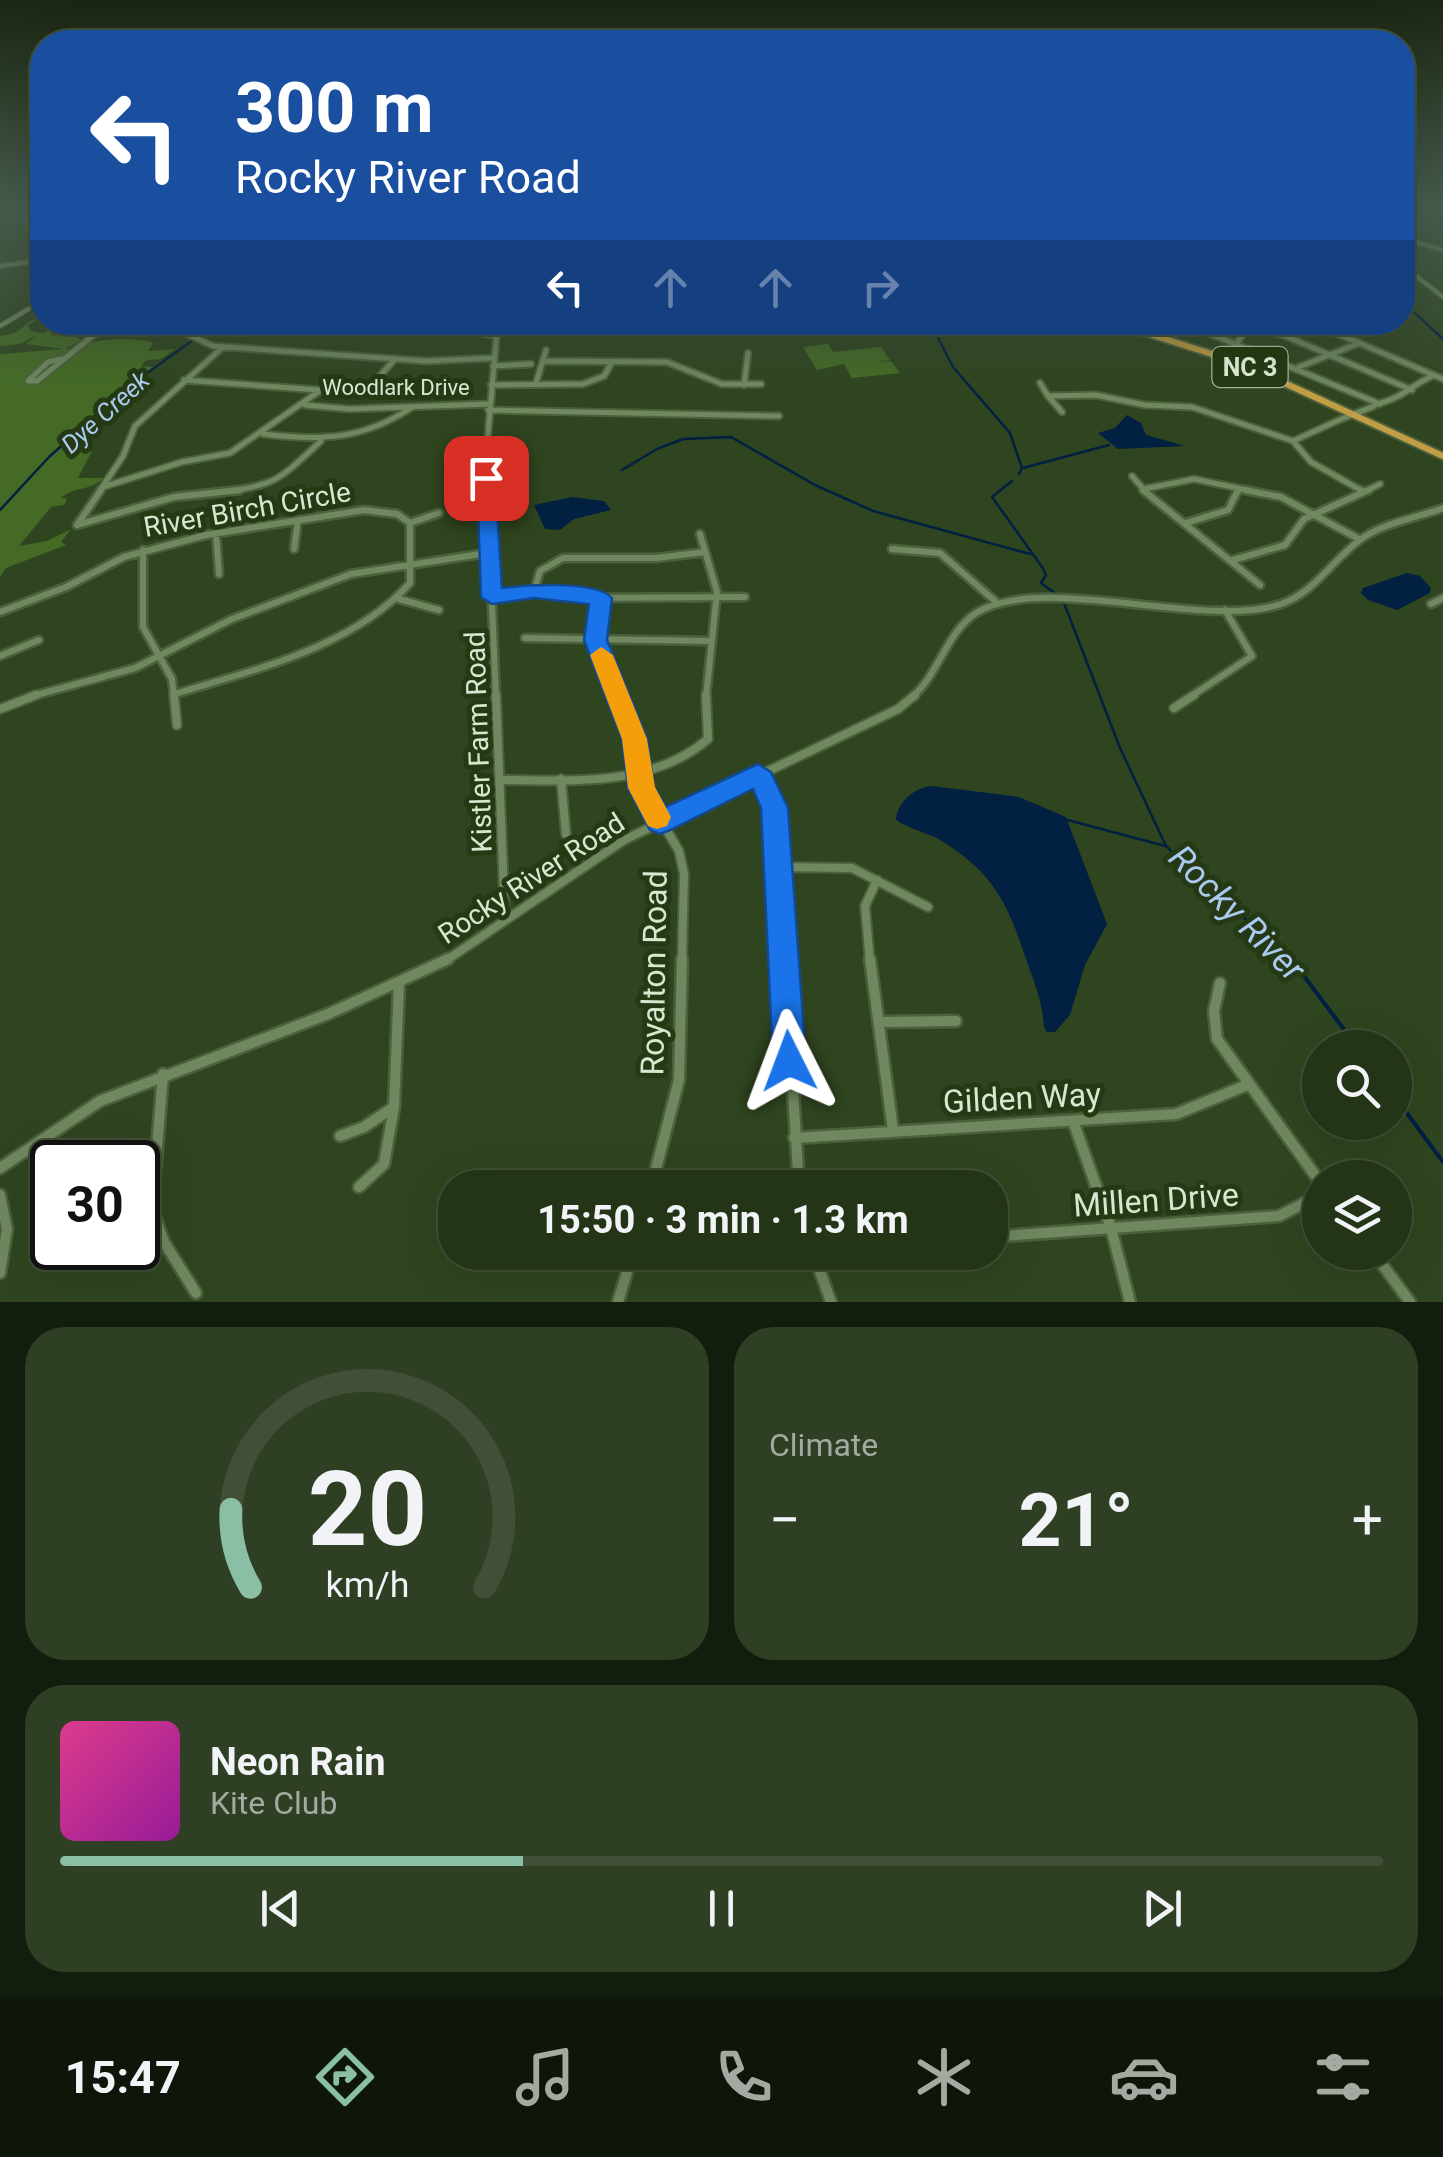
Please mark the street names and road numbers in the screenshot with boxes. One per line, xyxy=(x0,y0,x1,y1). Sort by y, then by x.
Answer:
road number: NC 3 xyxy=(1212,347,1288,387)
street label: Woodlark Drive xyxy=(322,375,470,400)
street label: River Birch Circle xyxy=(141,475,353,544)
street label: Kistler Farm Road xyxy=(458,631,499,853)
street label: Rocky River Road xyxy=(432,806,631,951)
street label: Royalton Road xyxy=(633,870,675,1076)
street label: Gilden Way xyxy=(942,1075,1102,1121)
street label: Millen Drive xyxy=(1072,1175,1240,1225)

